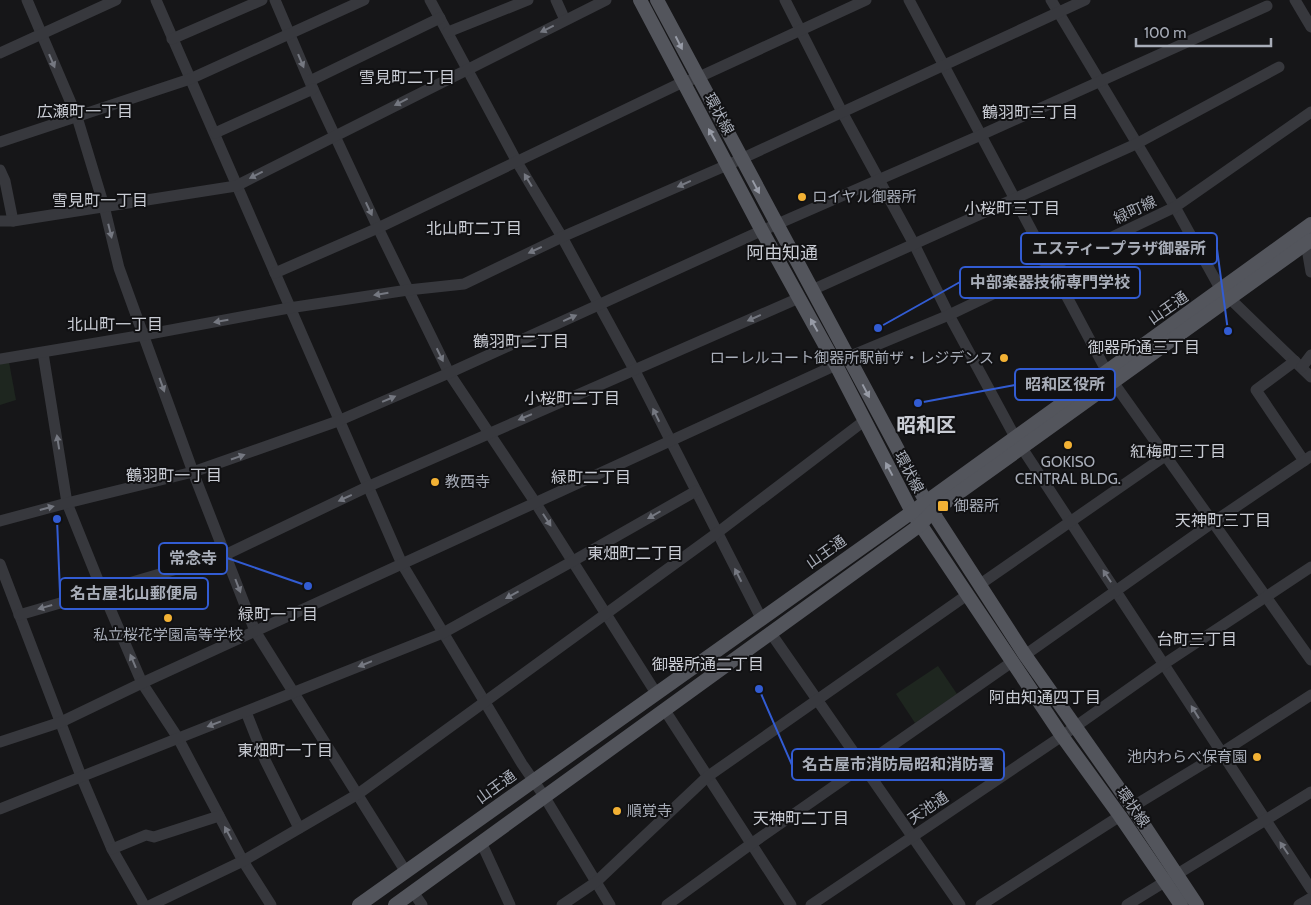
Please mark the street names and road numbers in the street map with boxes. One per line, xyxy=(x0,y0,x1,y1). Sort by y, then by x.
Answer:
street label: 環状線 xyxy=(700,90,738,138)
street label: 緑町線 xyxy=(1111,192,1159,228)
street label: 山王通 xyxy=(1144,288,1192,328)
street label: 環状線 xyxy=(890,448,928,496)
street label: 山王通 xyxy=(802,532,850,572)
street label: 山王通 xyxy=(473,766,519,808)
street label: 環状線 xyxy=(1113,783,1153,831)
street label: 天池通 xyxy=(904,788,952,828)

